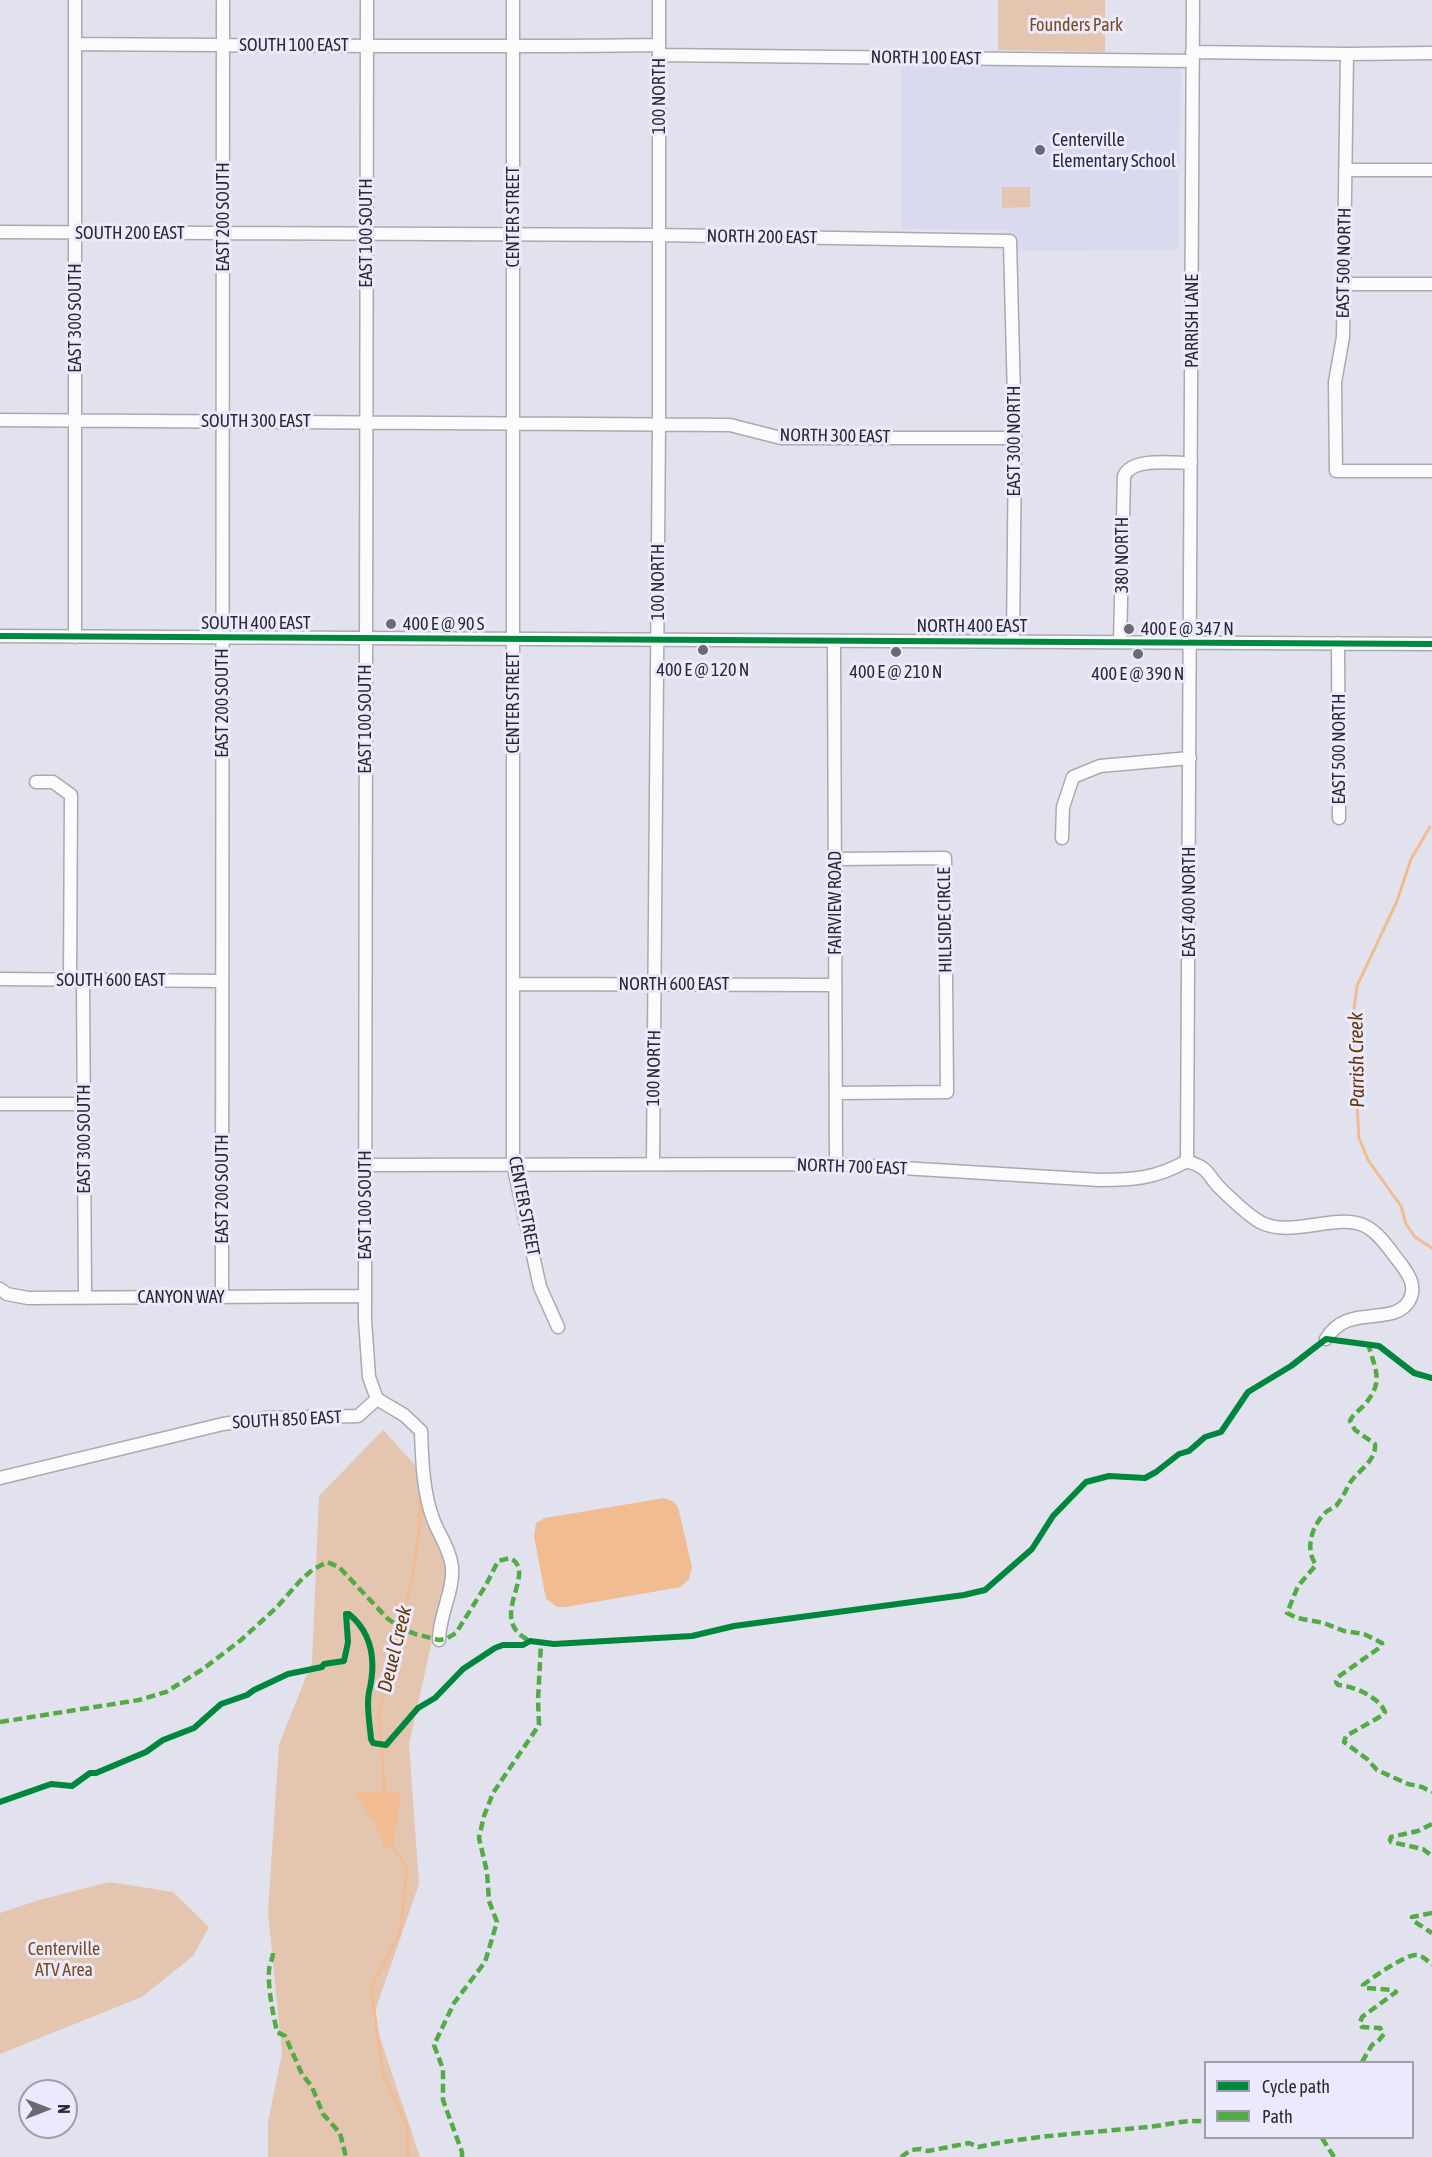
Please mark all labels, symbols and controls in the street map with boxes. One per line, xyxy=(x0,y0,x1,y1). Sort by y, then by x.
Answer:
park label: Founders Park xyxy=(1029,14,1123,36)
street label: SOUTH 100 EAST xyxy=(239,34,349,56)
street label: NORTH 100 EAST xyxy=(870,46,982,70)
street label: 100 NORTH xyxy=(648,58,670,134)
place label: Centerville Elementary School xyxy=(1052,129,1176,172)
marker: Centerville Elementary School xyxy=(1033,143,1047,157)
street label: EAST 200 SOUTH xyxy=(212,162,234,272)
street label: CENTER STREET xyxy=(502,166,524,268)
street label: EAST 100 SOUTH xyxy=(355,178,377,288)
street label: EAST 500 NORTH xyxy=(1332,207,1356,319)
street label: SOUTH 200 EAST xyxy=(75,222,185,244)
street label: NORTH 200 EAST xyxy=(706,225,818,249)
street label: EAST 300 SOUTH xyxy=(64,263,86,373)
street label: PARRISH LANE xyxy=(1181,274,1203,368)
street label: EAST 300 NORTH xyxy=(1003,386,1025,496)
street label: SOUTH 300 EAST xyxy=(201,410,311,432)
street label: NORTH 300 EAST xyxy=(779,424,891,448)
street label: 380 NORTH xyxy=(1111,517,1133,593)
street label: 100 NORTH xyxy=(647,544,669,620)
street label: SOUTH 400 EAST xyxy=(201,612,311,634)
place label: 400 E @ 90 S xyxy=(403,613,484,635)
street label: NORTH 400 EAST xyxy=(917,615,1027,637)
marker: 400 E @ 90 S xyxy=(384,617,398,631)
place label: 400 E @ 347 N xyxy=(1141,618,1234,640)
marker: 400 E @ 347 N xyxy=(1122,622,1136,636)
marker: 400 E @ 120 N xyxy=(696,643,710,657)
marker: 400 E @ 210 N xyxy=(889,645,903,659)
marker: 400 E @ 390 N xyxy=(1131,647,1145,661)
street label: EAST 200 SOUTH xyxy=(211,648,233,758)
street label: CENTER STREET xyxy=(502,652,524,754)
place label: 400 E @ 120 N xyxy=(657,659,749,681)
place label: 400 E @ 210 N xyxy=(850,661,942,683)
place label: 400 E @ 390 N xyxy=(1092,663,1184,685)
street label: EAST 100 SOUTH xyxy=(354,664,376,774)
street label: EAST 500 NORTH xyxy=(1328,694,1350,804)
street label: EAST 400 NORTH xyxy=(1178,847,1200,957)
street label: FAIRVIEW ROAD xyxy=(824,851,846,955)
street label: HILLSIDE CIRCLE xyxy=(933,867,957,973)
street label: SOUTH 600 EAST xyxy=(56,969,166,991)
street label: NORTH 600 EAST xyxy=(619,973,729,995)
water label: Parrish Creek xyxy=(1344,1012,1370,1108)
street label: 100 NORTH xyxy=(643,1030,665,1106)
street label: EAST 300 SOUTH xyxy=(73,1084,95,1194)
street label: EAST 200 SOUTH xyxy=(211,1134,233,1244)
street label: EAST 100 SOUTH xyxy=(354,1150,376,1260)
street label: CENTER STREET xyxy=(504,1154,544,1258)
street label: NORTH 700 EAST xyxy=(796,1154,908,1180)
street label: CANYON WAY xyxy=(137,1286,225,1308)
street label: SOUTH 850 EAST xyxy=(232,1406,342,1434)
water label: Deuel Creek xyxy=(373,1603,417,1695)
park label: Centerville ATV Area xyxy=(28,1938,100,1980)
legend xyxy=(1204,2061,1414,2139)
text: Cycle path xyxy=(1262,2076,1330,2097)
north arrow xyxy=(18,2079,78,2139)
text: N xyxy=(55,2104,73,2114)
text: Path xyxy=(1262,2106,1293,2127)

